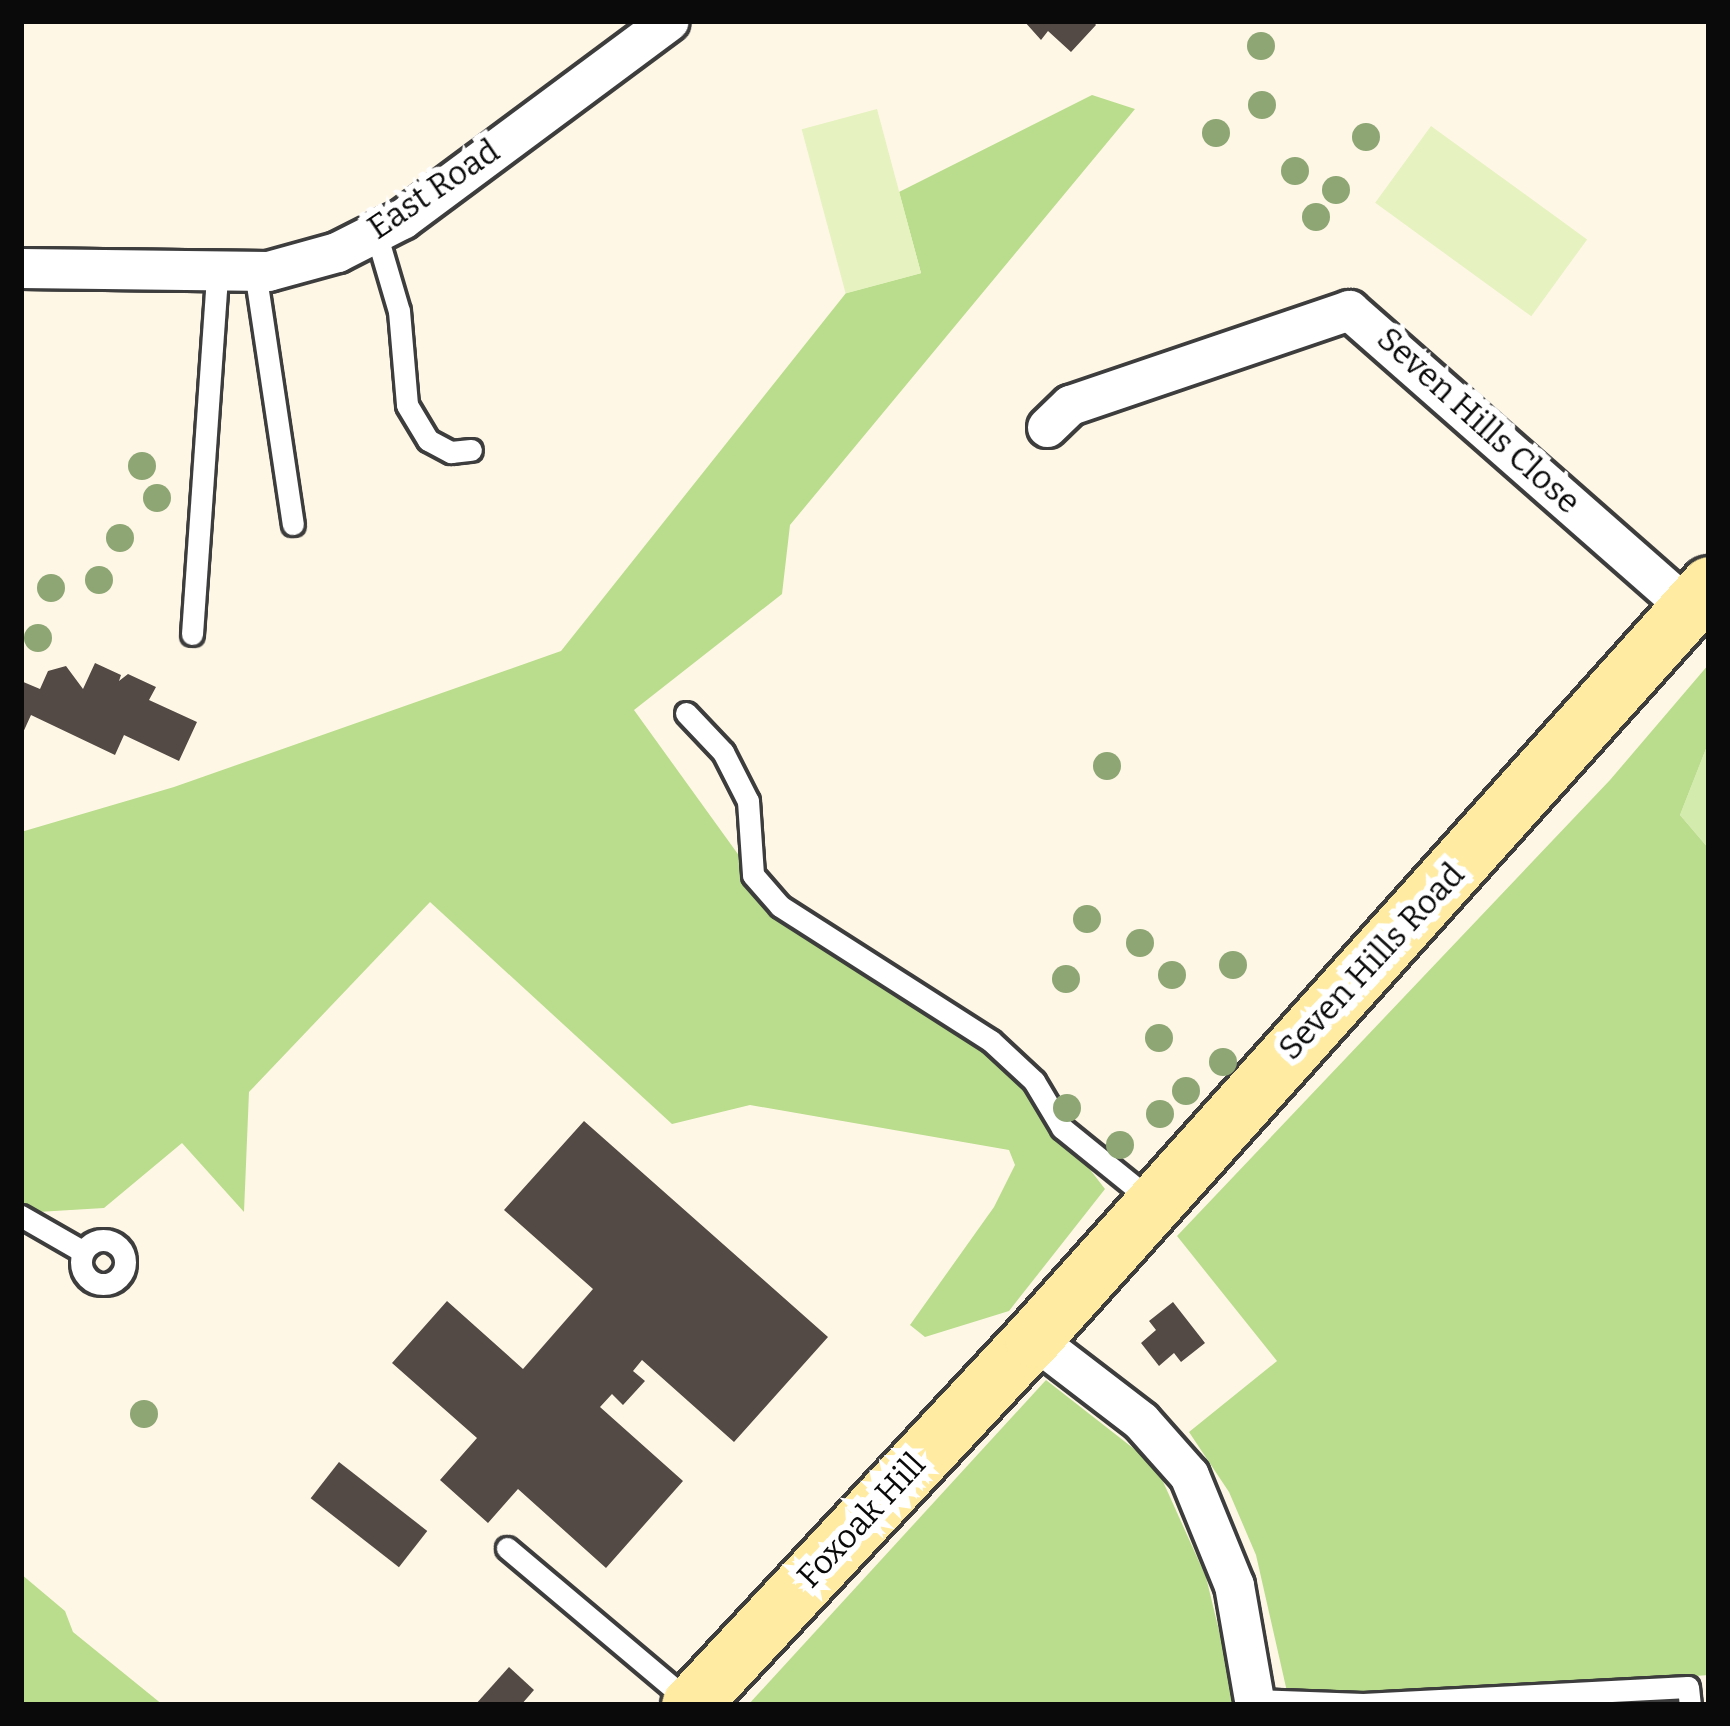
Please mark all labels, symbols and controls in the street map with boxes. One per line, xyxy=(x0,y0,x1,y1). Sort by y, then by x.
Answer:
street label: East Road xyxy=(361,132,507,248)
street label: Seven Hills Close xyxy=(1368,320,1588,522)
street label: Seven Hills Road xyxy=(1271,856,1473,1068)
street label: Foxoak Hill xyxy=(790,1446,934,1596)

